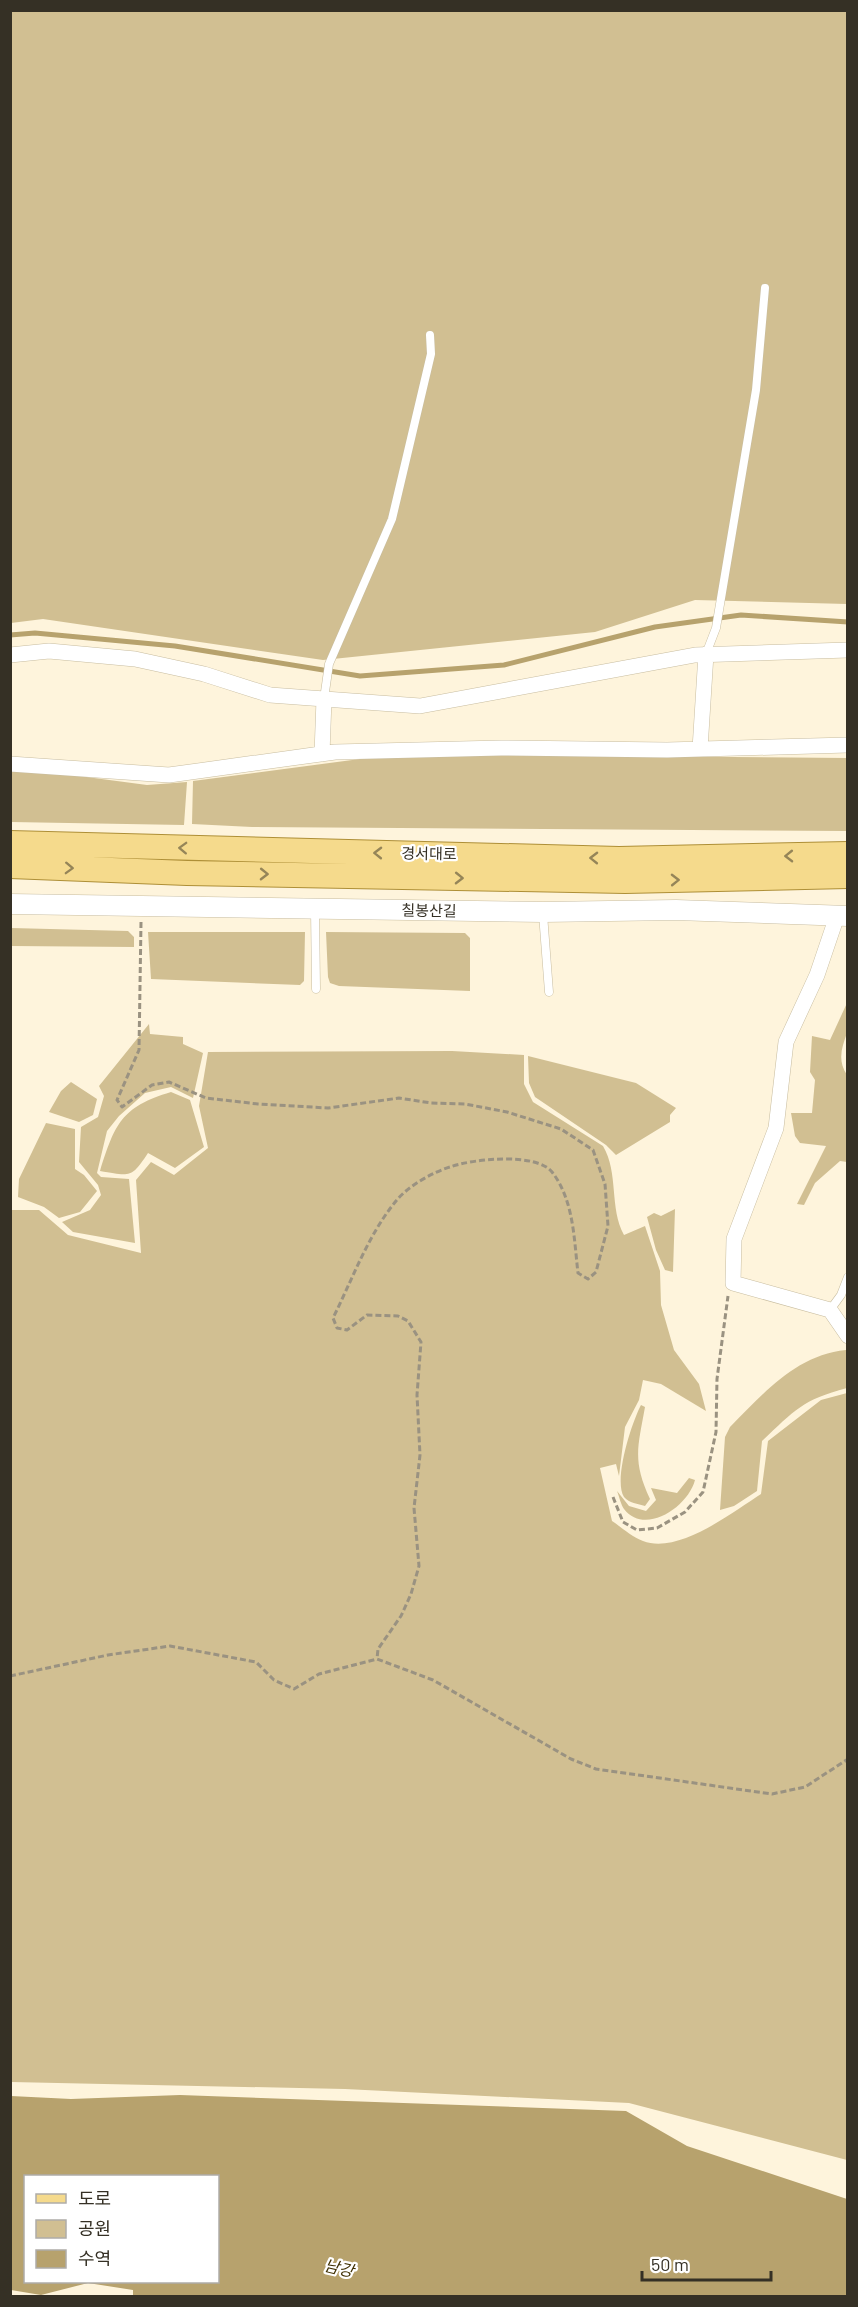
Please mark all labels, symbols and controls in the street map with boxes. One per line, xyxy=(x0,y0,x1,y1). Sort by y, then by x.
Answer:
one-way arrow xyxy=(179,842,188,854)
street label: 경서대로 xyxy=(401,844,457,862)
one-way arrow xyxy=(374,847,383,859)
one-way arrow xyxy=(785,849,794,862)
one-way arrow xyxy=(590,852,599,865)
one-way arrow xyxy=(64,862,73,875)
one-way arrow xyxy=(259,868,268,880)
one-way arrow xyxy=(454,872,463,884)
one-way arrow xyxy=(670,873,679,886)
street label: 칠봉산길 xyxy=(401,901,457,919)
legend xyxy=(24,2175,219,2283)
text: 도로 xyxy=(78,2187,111,2209)
text: 공원 xyxy=(78,2217,111,2239)
scale bar xyxy=(642,2244,771,2282)
text: 수역 xyxy=(78,2247,111,2269)
text: 50 m xyxy=(651,2253,689,2275)
water label: 남강 xyxy=(323,2255,358,2281)

